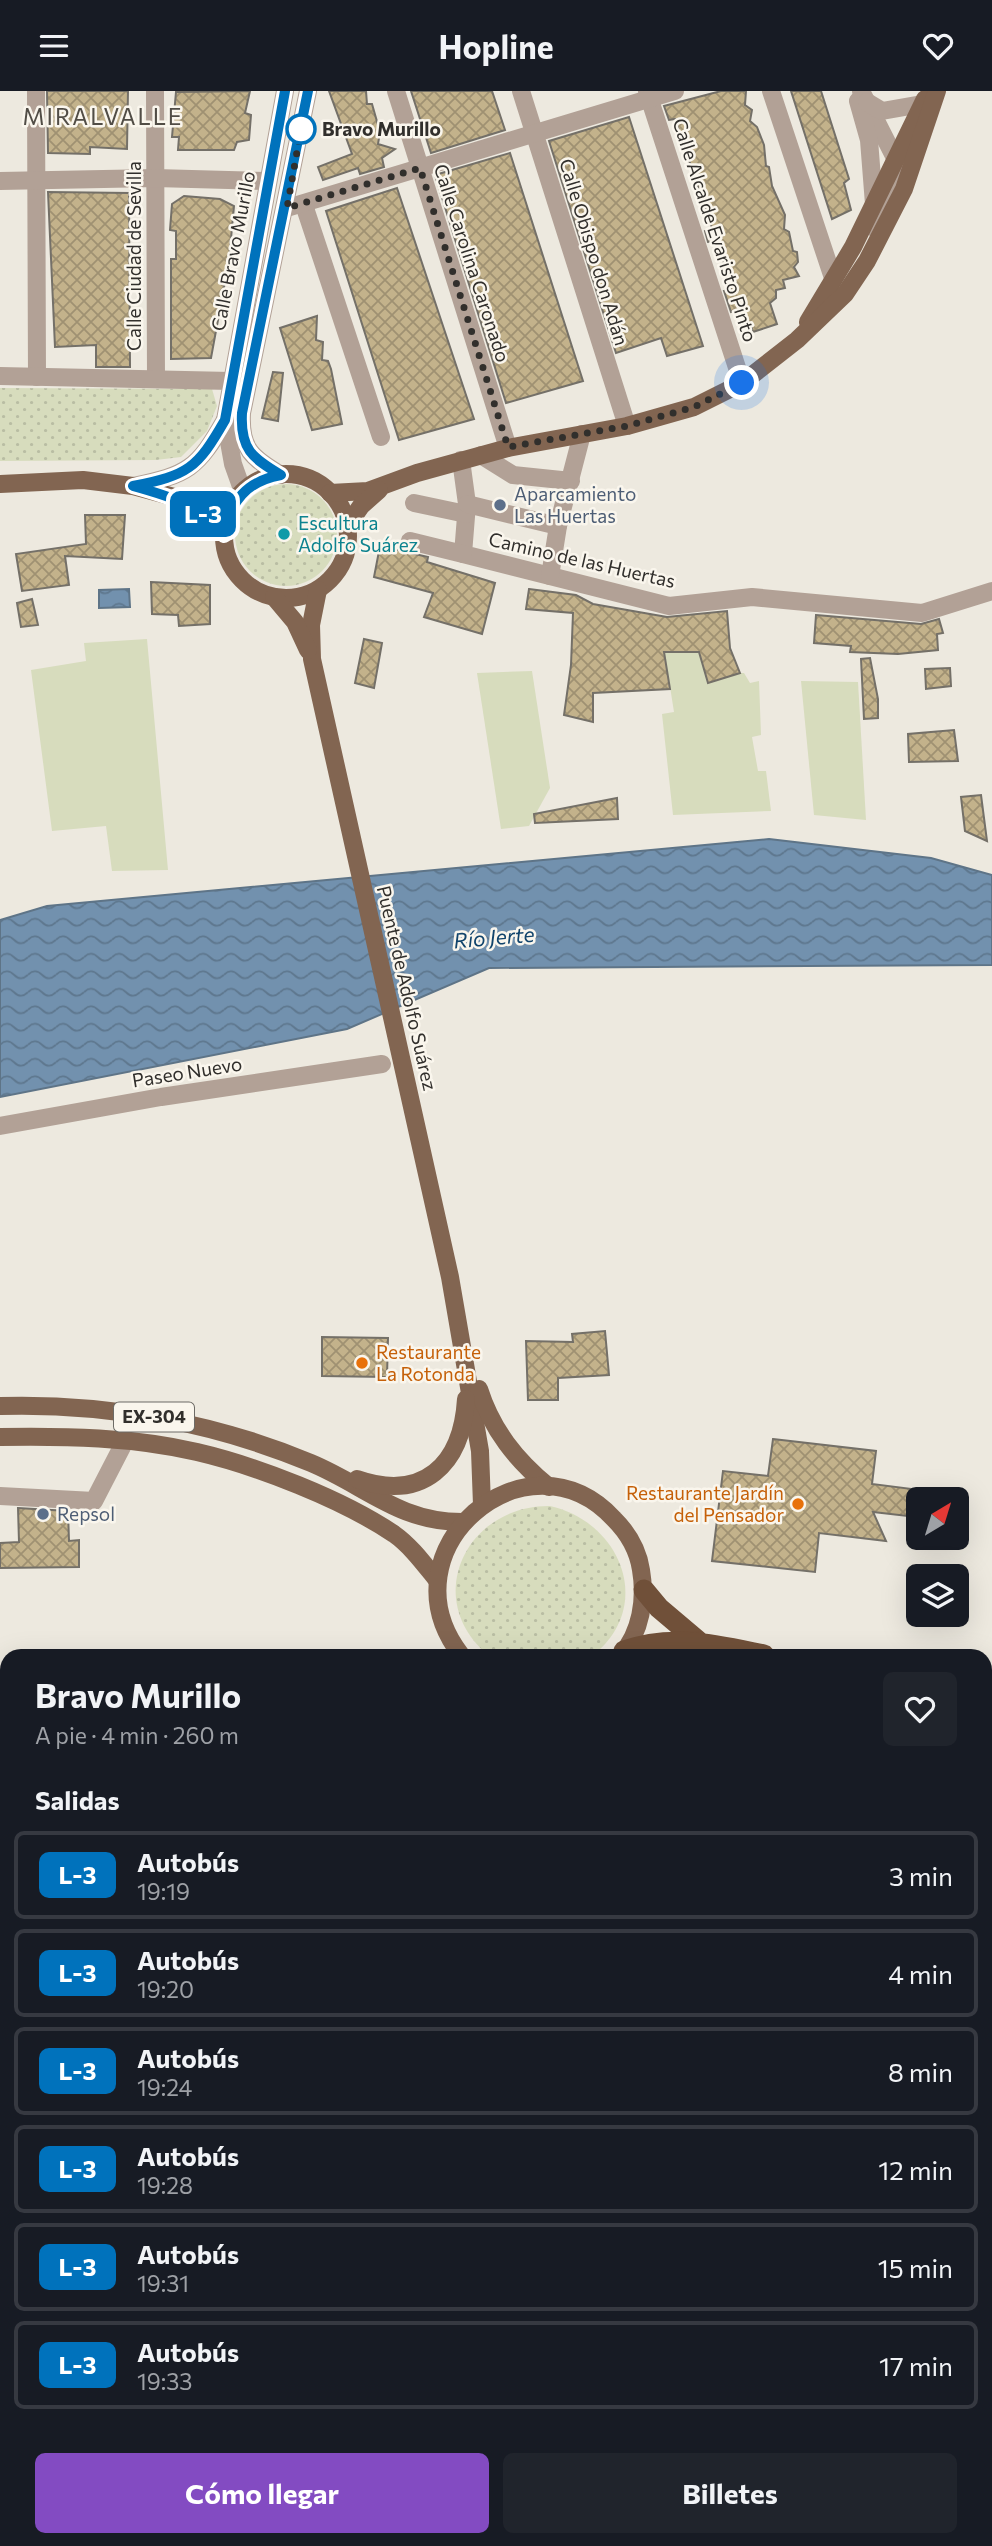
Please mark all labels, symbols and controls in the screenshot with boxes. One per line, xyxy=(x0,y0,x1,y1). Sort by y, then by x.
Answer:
text: Hopline xyxy=(438,26,554,66)
icon: menu xyxy=(35,27,73,65)
icon: heart xyxy=(919,27,957,65)
district label: MIRALVALLE xyxy=(22,102,184,130)
marker: Bravo Murillo xyxy=(286,114,316,144)
street label: Calle Alcalde Evaristo Pinto xyxy=(668,115,763,345)
place label: Bravo Murillo xyxy=(322,117,441,140)
street label: Calle Obispo don Adán xyxy=(555,156,634,348)
street label: Calle Ciudad de Sevilla xyxy=(122,161,145,351)
street label: Calle Carolina Caronado xyxy=(430,161,515,365)
street label: Calle Bravo Murillo xyxy=(206,169,259,333)
your location xyxy=(724,365,759,400)
place label: Aparcamiento Las Huertas xyxy=(514,482,636,527)
line badge: L-3 xyxy=(163,491,243,537)
marker: Aparcamiento Las Huertas xyxy=(492,497,508,513)
text: L-3 xyxy=(184,499,222,528)
place label: Escultura Adolfo Suárez xyxy=(298,511,418,556)
marker: Escultura Adolfo Suárez xyxy=(276,526,292,542)
street label: Camino de las Huertas xyxy=(487,527,678,592)
street label: Puente de Adolfo Suárez xyxy=(373,883,442,1093)
water label: Río Jerte xyxy=(452,921,535,952)
street label: Paseo Nuevo xyxy=(130,1051,244,1092)
place label: Restaurante La Rotonda xyxy=(376,1340,481,1385)
marker: Restaurante La Rotonda xyxy=(354,1355,370,1371)
road number: EX-304 xyxy=(114,1402,194,1431)
place label: Restaurante Jardín del Pensador xyxy=(626,1481,784,1526)
north arrow xyxy=(906,1487,970,1551)
map controls xyxy=(906,1487,969,1627)
marker: Restaurante Jardín del Pensador xyxy=(790,1496,806,1512)
place label: Repsol xyxy=(57,1502,115,1525)
marker: Repsol xyxy=(35,1506,51,1522)
button: layers xyxy=(906,1564,969,1627)
button: heart xyxy=(883,1672,957,1746)
text: Bravo Murillo xyxy=(35,1674,241,1715)
text: A pie · 4 min · 260 m xyxy=(35,1721,239,1749)
text: Salidas xyxy=(35,1784,120,1815)
text: Autobús xyxy=(137,1846,239,1877)
text: L-3 xyxy=(58,1860,97,1889)
text: 3 min xyxy=(889,1860,953,1891)
text: 19:19 xyxy=(137,1877,190,1905)
text: Autobús xyxy=(137,1944,239,1975)
text: L-3 xyxy=(58,1958,97,1987)
text: 4 min xyxy=(888,1958,953,1989)
text: 19:20 xyxy=(137,1975,194,2003)
text: Autobús xyxy=(137,2042,239,2073)
text: L-3 xyxy=(58,2056,97,2085)
text: 8 min xyxy=(888,2056,953,2087)
text: 19:24 xyxy=(137,2073,192,2101)
text: Autobús xyxy=(137,2140,239,2171)
text: L-3 xyxy=(58,2154,97,2183)
text: 12 min xyxy=(878,2154,953,2185)
text: 19:28 xyxy=(137,2171,193,2199)
text: Autobús xyxy=(137,2238,239,2269)
text: L-3 xyxy=(58,2252,97,2281)
text: 15 min xyxy=(878,2252,953,2283)
text: 19:31 xyxy=(137,2269,189,2297)
text: Autobús xyxy=(137,2336,239,2367)
text: L-3 xyxy=(58,2350,97,2379)
text: 17 min xyxy=(879,2350,953,2381)
text: 19:33 xyxy=(137,2367,192,2395)
button: Cómo llegar xyxy=(35,2453,489,2533)
button: Billetes xyxy=(503,2453,957,2533)

